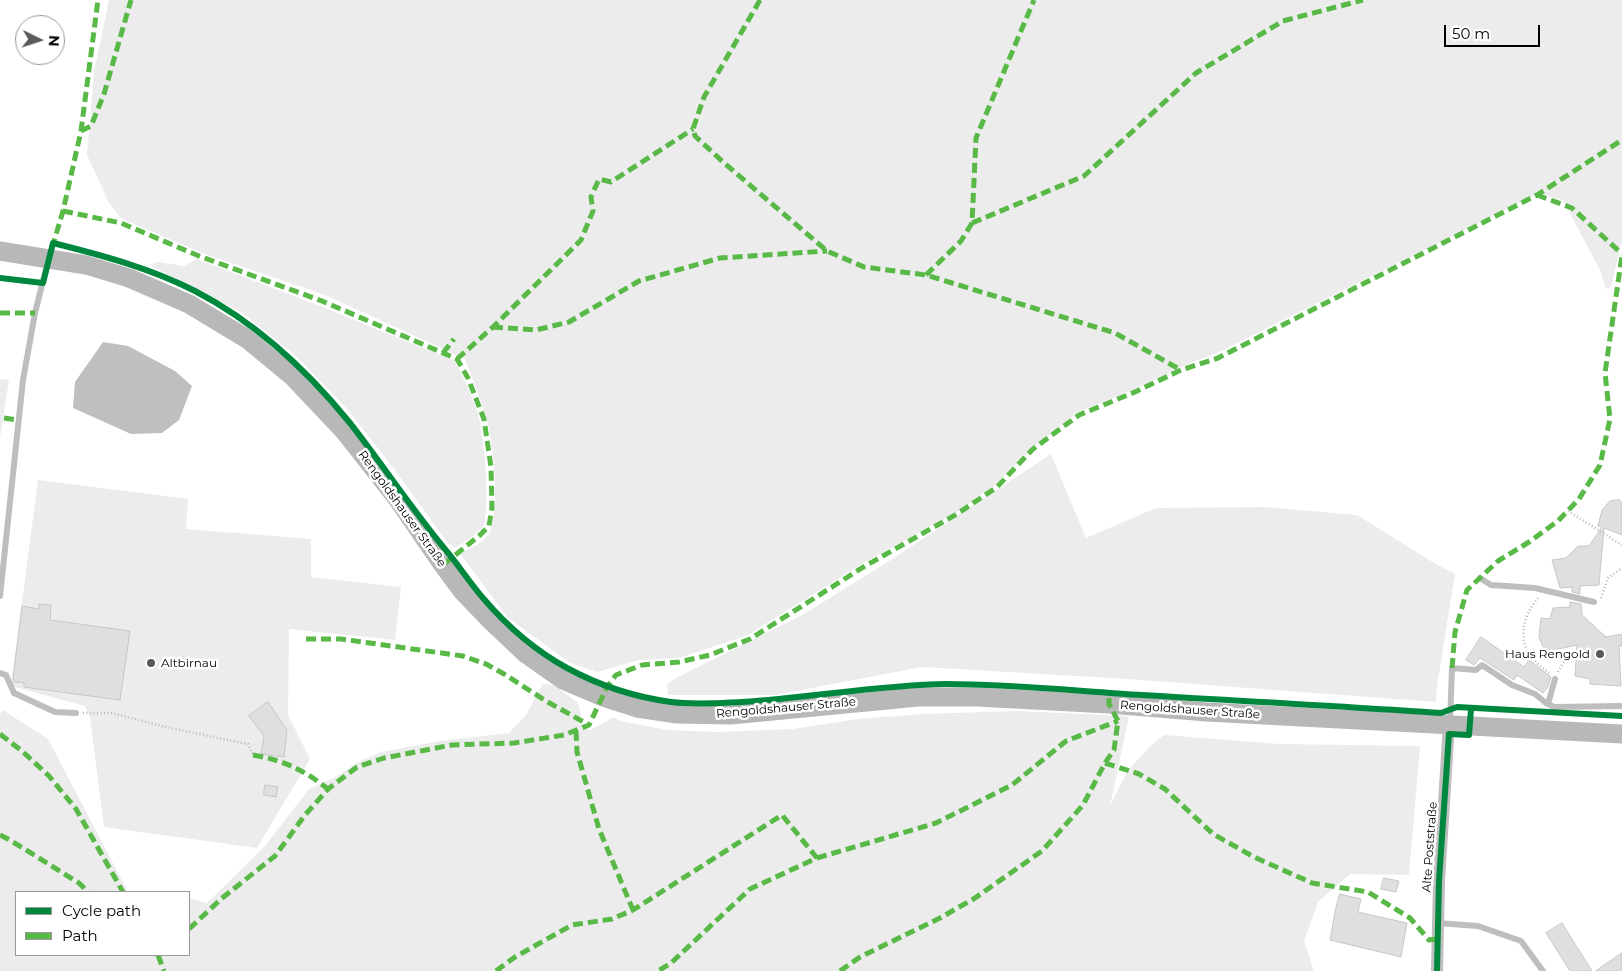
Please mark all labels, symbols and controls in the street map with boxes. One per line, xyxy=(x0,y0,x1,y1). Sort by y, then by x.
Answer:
north arrow xyxy=(15,15,65,65)
scale bar xyxy=(1447,15,1543,47)
text: 50 m xyxy=(1452,24,1490,43)
text: N xyxy=(45,35,63,47)
street label: Rengoldshauser Straße xyxy=(355,448,449,570)
place label: Haus Rengold xyxy=(1505,647,1590,661)
marker: Haus Rengold xyxy=(1594,648,1606,660)
place label: Altbirnau xyxy=(161,656,217,670)
marker: Altbirnau xyxy=(145,657,157,669)
street label: Rengoldshauser Straße xyxy=(716,695,856,721)
street label: Rengoldshauser Straße xyxy=(1120,698,1260,722)
street label: Alte Poststraße xyxy=(1420,801,1440,893)
legend xyxy=(15,891,190,956)
text: Cycle path xyxy=(62,901,141,920)
text: Path xyxy=(62,926,98,945)

